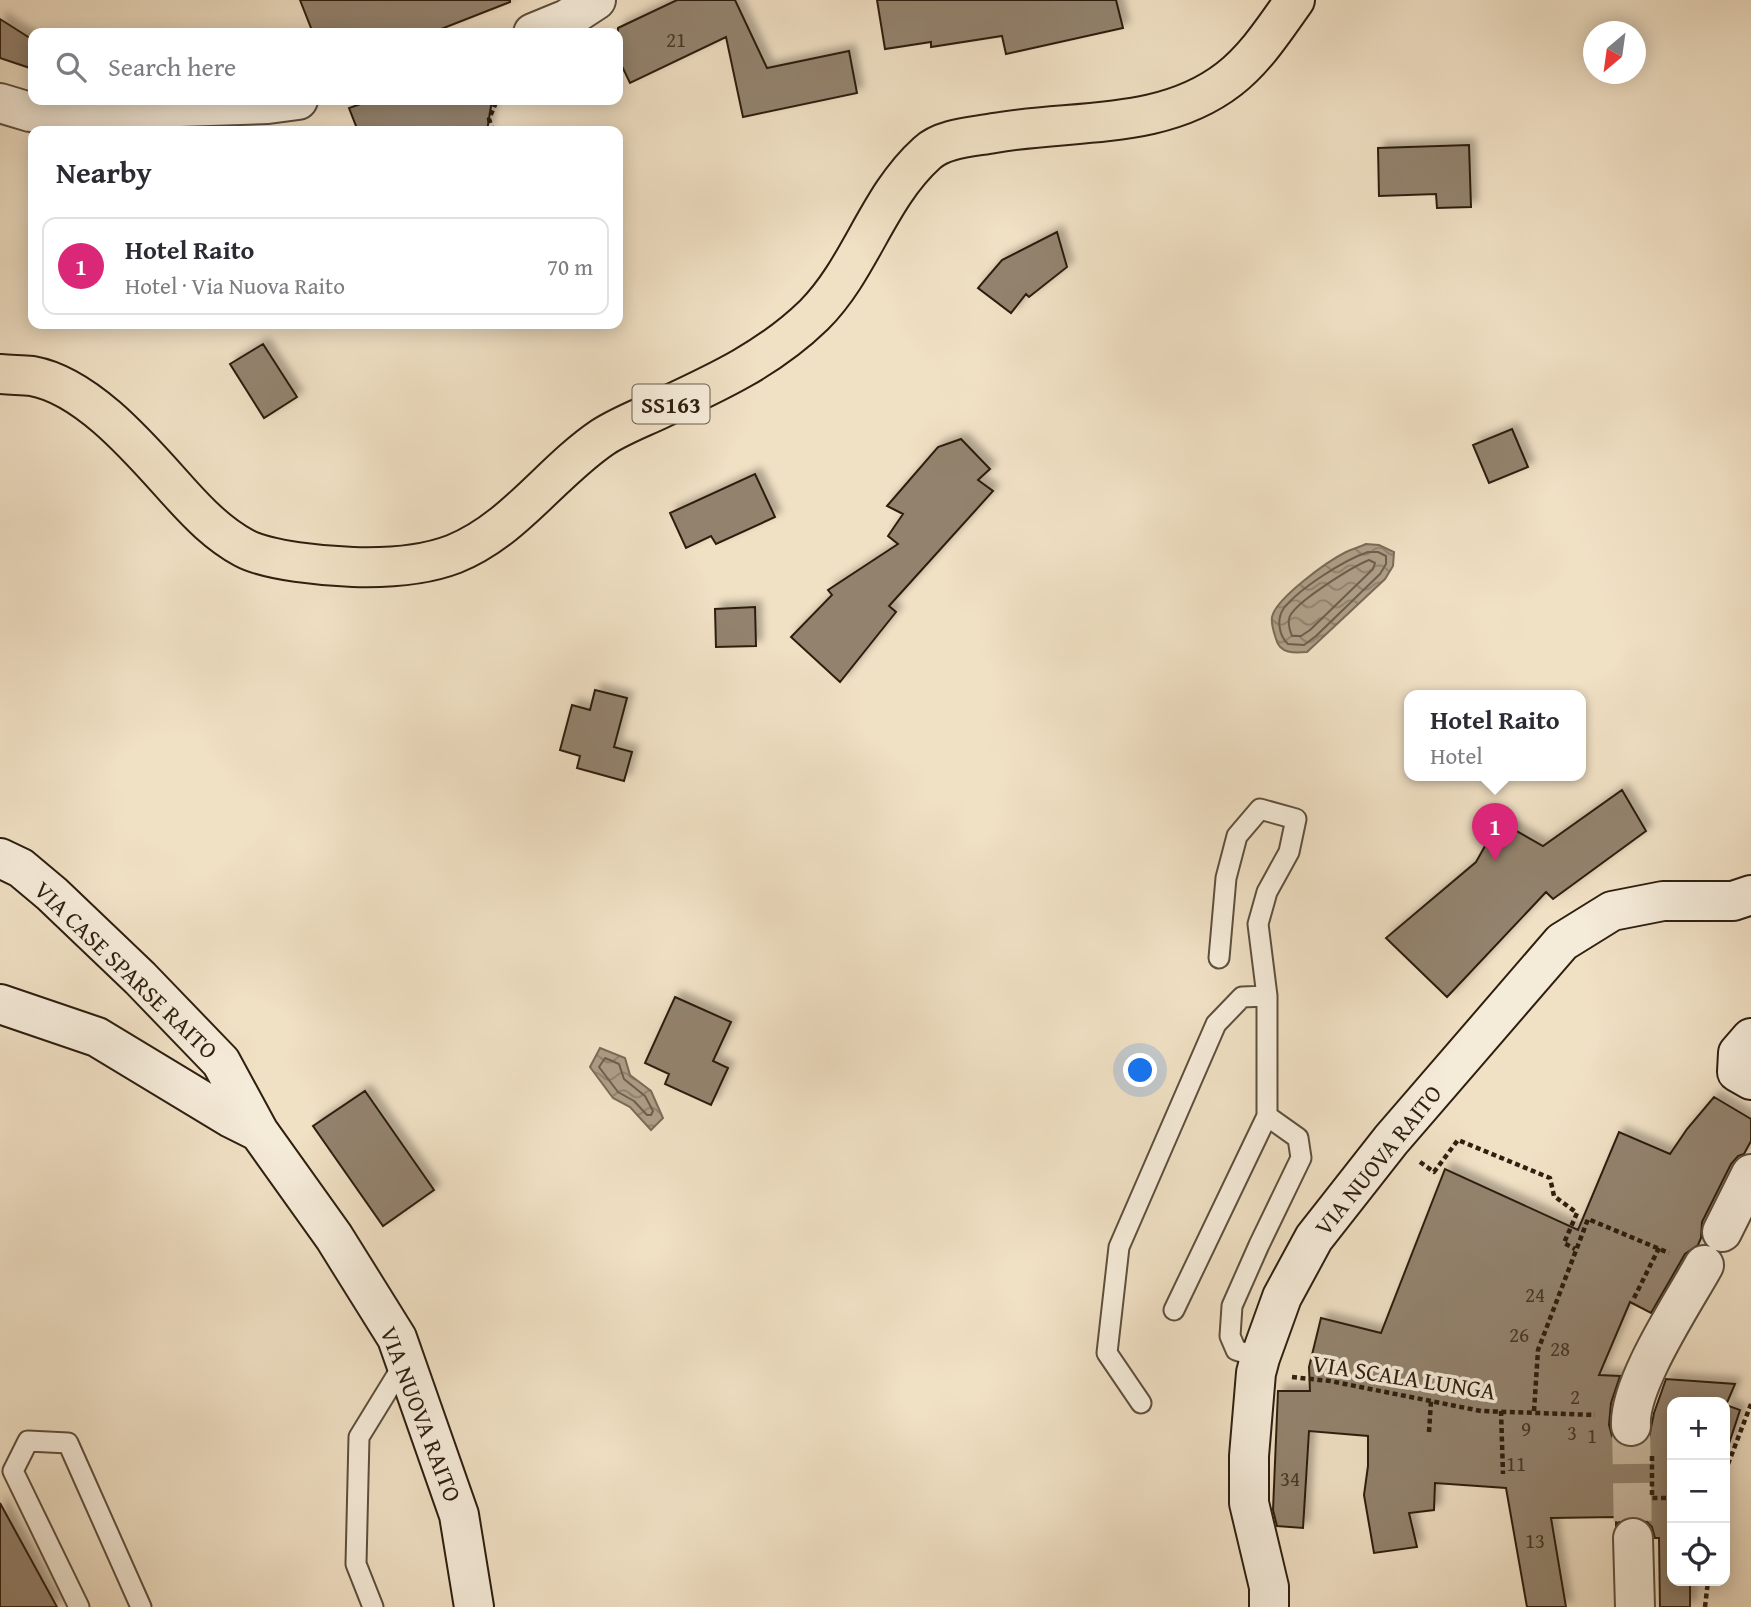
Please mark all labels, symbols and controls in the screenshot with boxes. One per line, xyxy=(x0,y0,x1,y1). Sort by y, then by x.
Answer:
north arrow xyxy=(1583,21,1646,84)
house number: 21 xyxy=(666,24,686,55)
search box xyxy=(28,28,623,105)
text: Search here xyxy=(108,47,236,86)
icon: search xyxy=(52,48,90,86)
text: Nearby xyxy=(56,150,152,194)
text: Hotel Raito xyxy=(125,230,254,269)
text: 1 xyxy=(75,250,87,283)
text: 70 m xyxy=(547,250,593,283)
text: Hotel · Via Nuova Raito xyxy=(125,269,345,302)
road number: SS163 xyxy=(632,384,710,424)
popup xyxy=(1404,690,1586,781)
text: Hotel Raito xyxy=(1430,700,1560,739)
text: Hotel xyxy=(1430,739,1483,772)
pin: 1 xyxy=(1472,803,1518,861)
street label: VIA CASE SPARSE RAITO xyxy=(26,873,226,1067)
your location xyxy=(1123,1053,1157,1087)
street label: VIA NUOVA RAITO xyxy=(1306,1077,1450,1243)
house number: 24 xyxy=(1525,1279,1545,1310)
house number: 26 xyxy=(1509,1319,1529,1350)
street label: VIA NUOVA RAITO xyxy=(371,1321,471,1507)
house number: 28 xyxy=(1550,1333,1570,1364)
street label: VIA SCALA LUNGA xyxy=(1310,1345,1499,1409)
house number: 2 xyxy=(1570,1381,1580,1412)
map controls xyxy=(1667,1397,1730,1586)
button: + xyxy=(1667,1397,1730,1460)
house number: 9 xyxy=(1521,1413,1531,1444)
house number: 3 xyxy=(1567,1417,1577,1448)
house number: 1 xyxy=(1587,1420,1597,1451)
house number: 11 xyxy=(1506,1448,1526,1479)
button: − xyxy=(1667,1460,1730,1523)
house number: 34 xyxy=(1280,1463,1300,1494)
button: locate xyxy=(1667,1523,1730,1586)
house number: 13 xyxy=(1525,1525,1545,1556)

